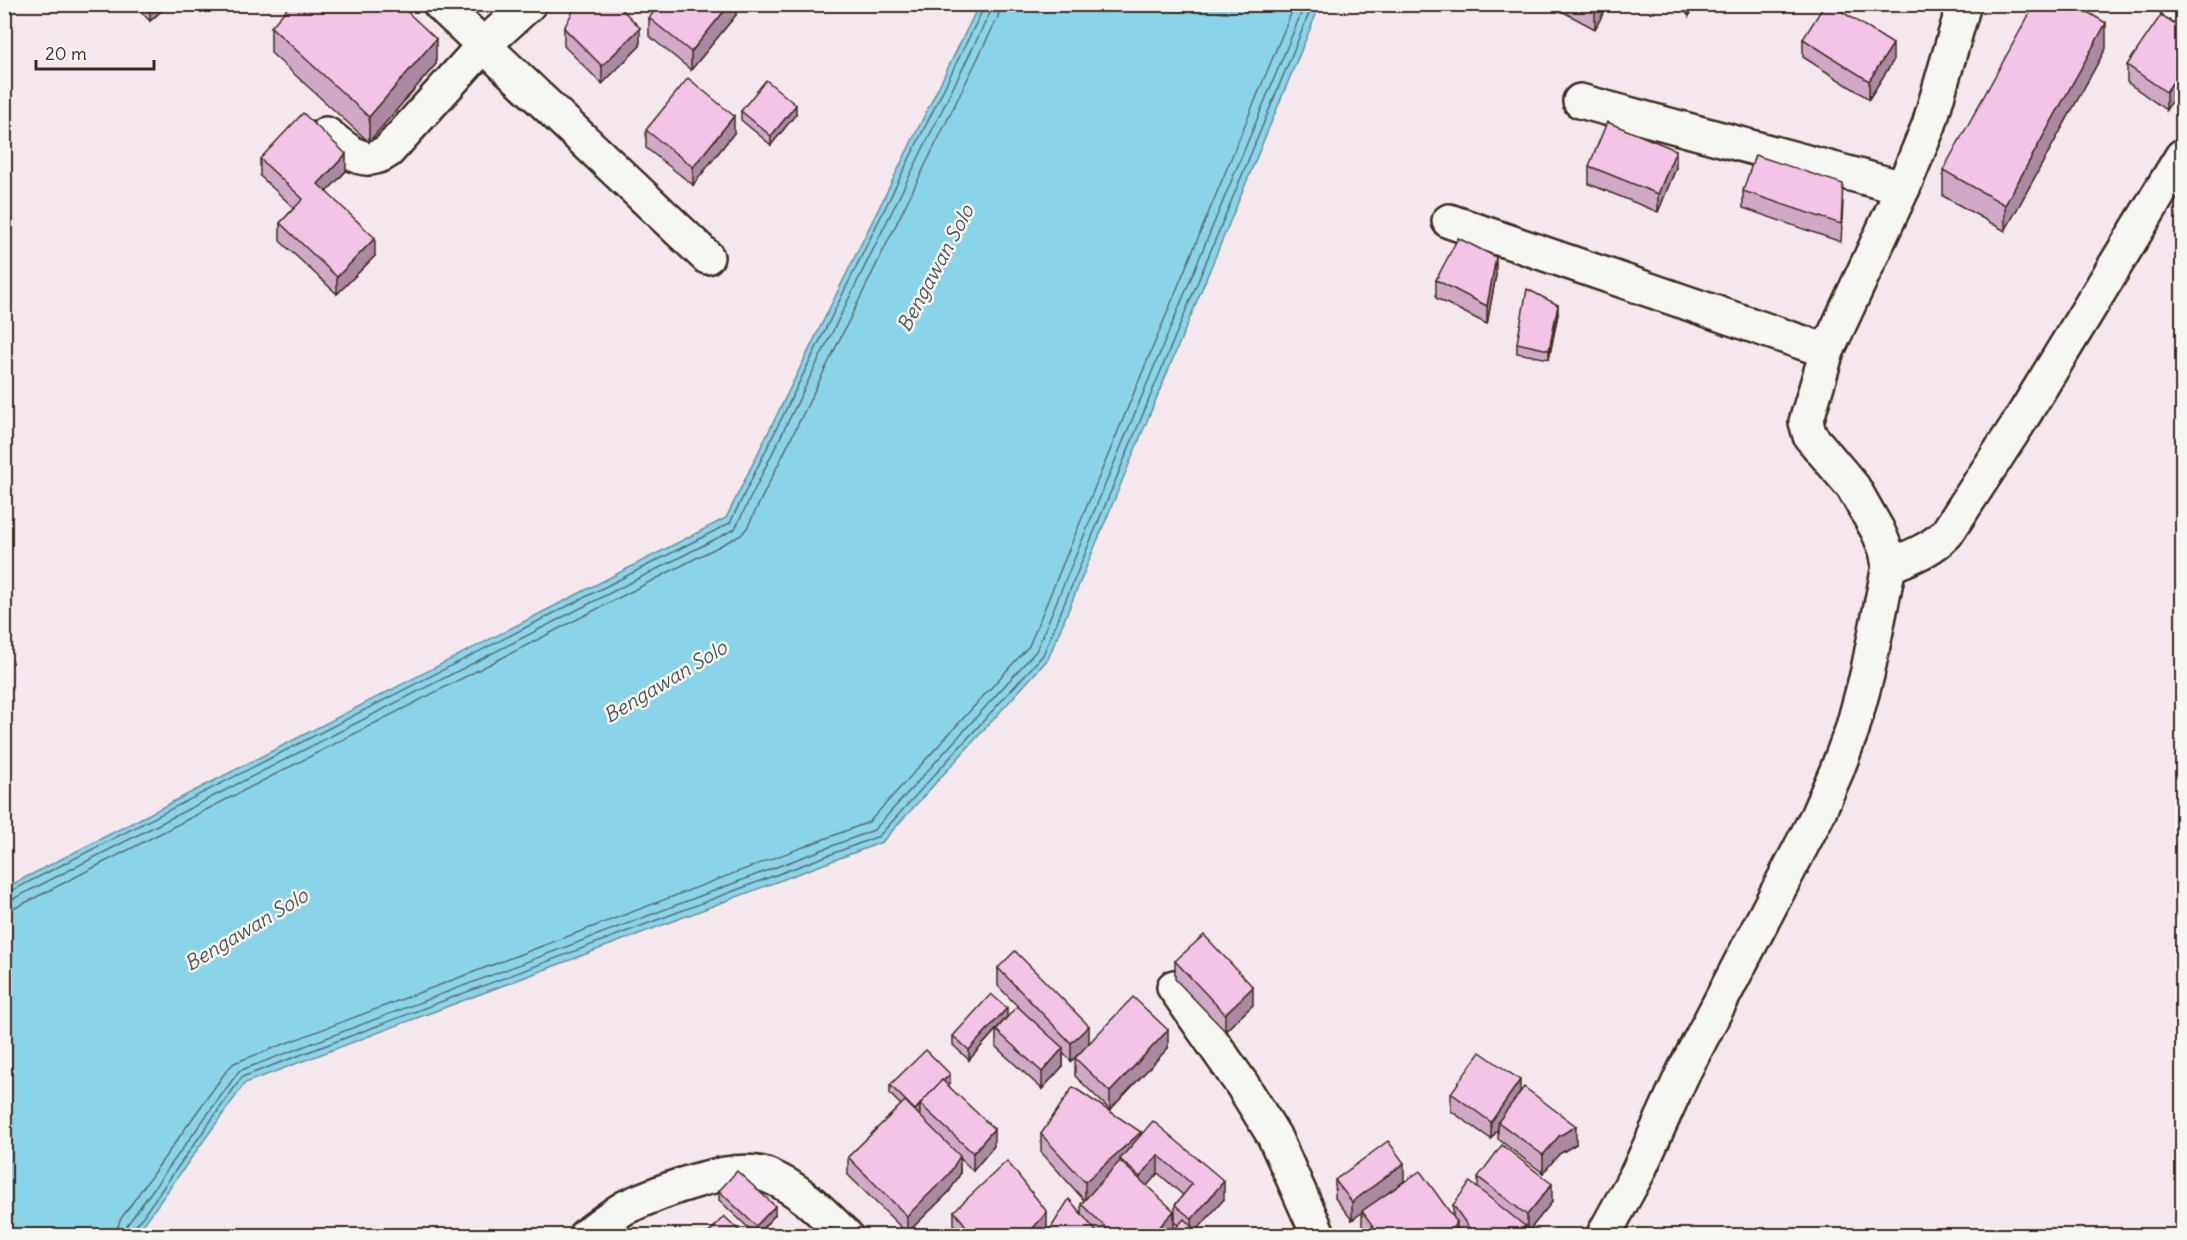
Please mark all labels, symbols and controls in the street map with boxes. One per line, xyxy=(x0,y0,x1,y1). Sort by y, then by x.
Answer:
scale bar xyxy=(36,33,154,71)
text: 20 m xyxy=(45,42,87,65)
water label: Bengawan Solo xyxy=(891,199,980,336)
water label: Bengawan Solo xyxy=(599,633,733,728)
water label: Bengawan Solo xyxy=(180,881,314,976)

